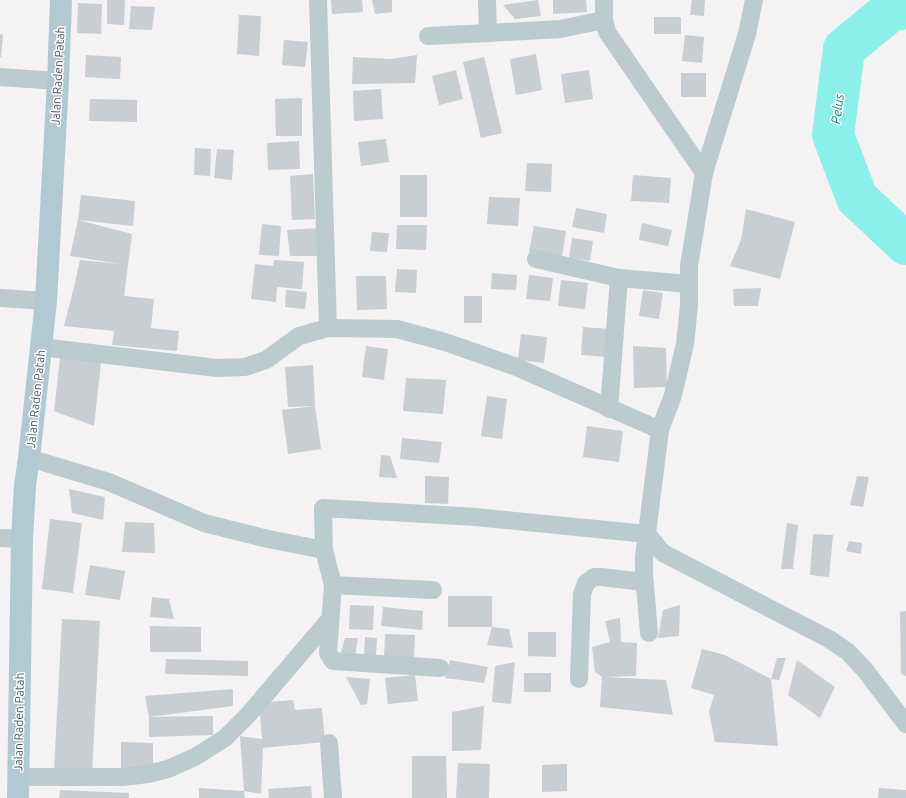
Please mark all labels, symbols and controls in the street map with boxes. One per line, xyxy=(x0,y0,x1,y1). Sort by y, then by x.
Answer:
street label: Jalan Raden Patah xyxy=(48,26,67,126)
water label: Pelus xyxy=(828,93,846,125)
street label: Jalan Raden Patah xyxy=(24,349,47,449)
street label: Jalan Raden Patah xyxy=(11,672,26,772)

